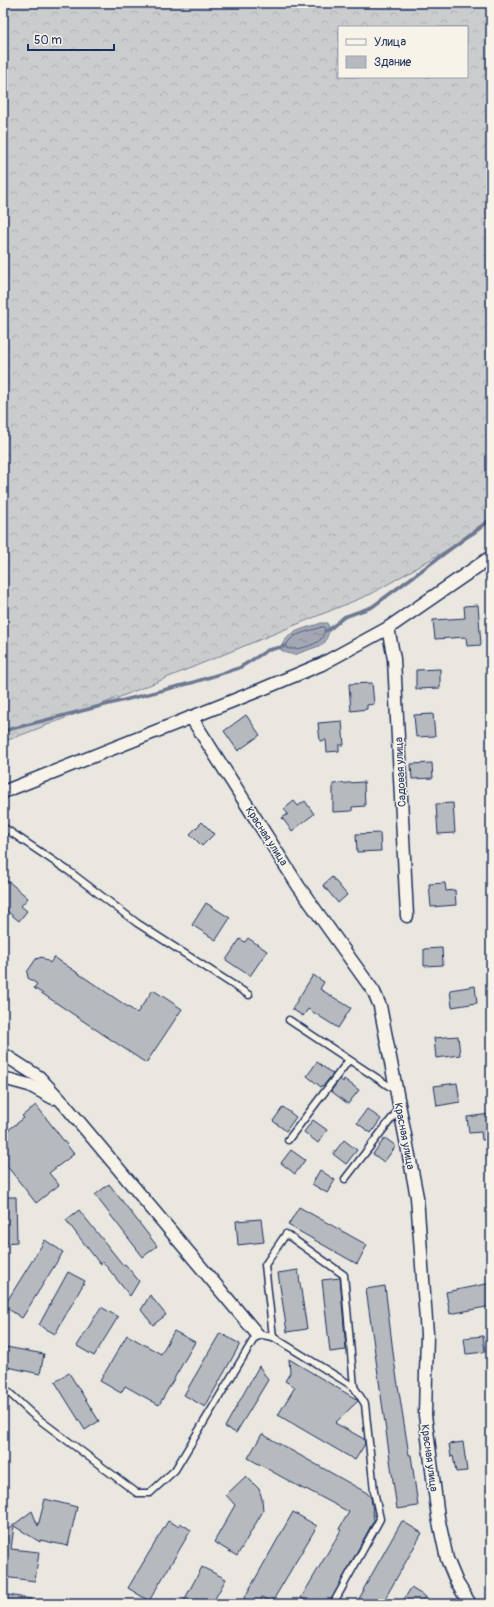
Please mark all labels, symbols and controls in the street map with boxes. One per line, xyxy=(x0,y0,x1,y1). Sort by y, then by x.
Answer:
scale bar xyxy=(28,26,114,52)
legend xyxy=(338,26,468,78)
text: 50 m xyxy=(34,33,62,48)
text: Улица xyxy=(374,35,406,50)
text: Здание xyxy=(374,55,411,70)
street label: Садовая улица xyxy=(392,737,409,807)
street label: Красная улица xyxy=(243,804,290,868)
street label: Красная улица xyxy=(392,1102,417,1171)
street label: Красная улица xyxy=(418,1424,441,1493)

